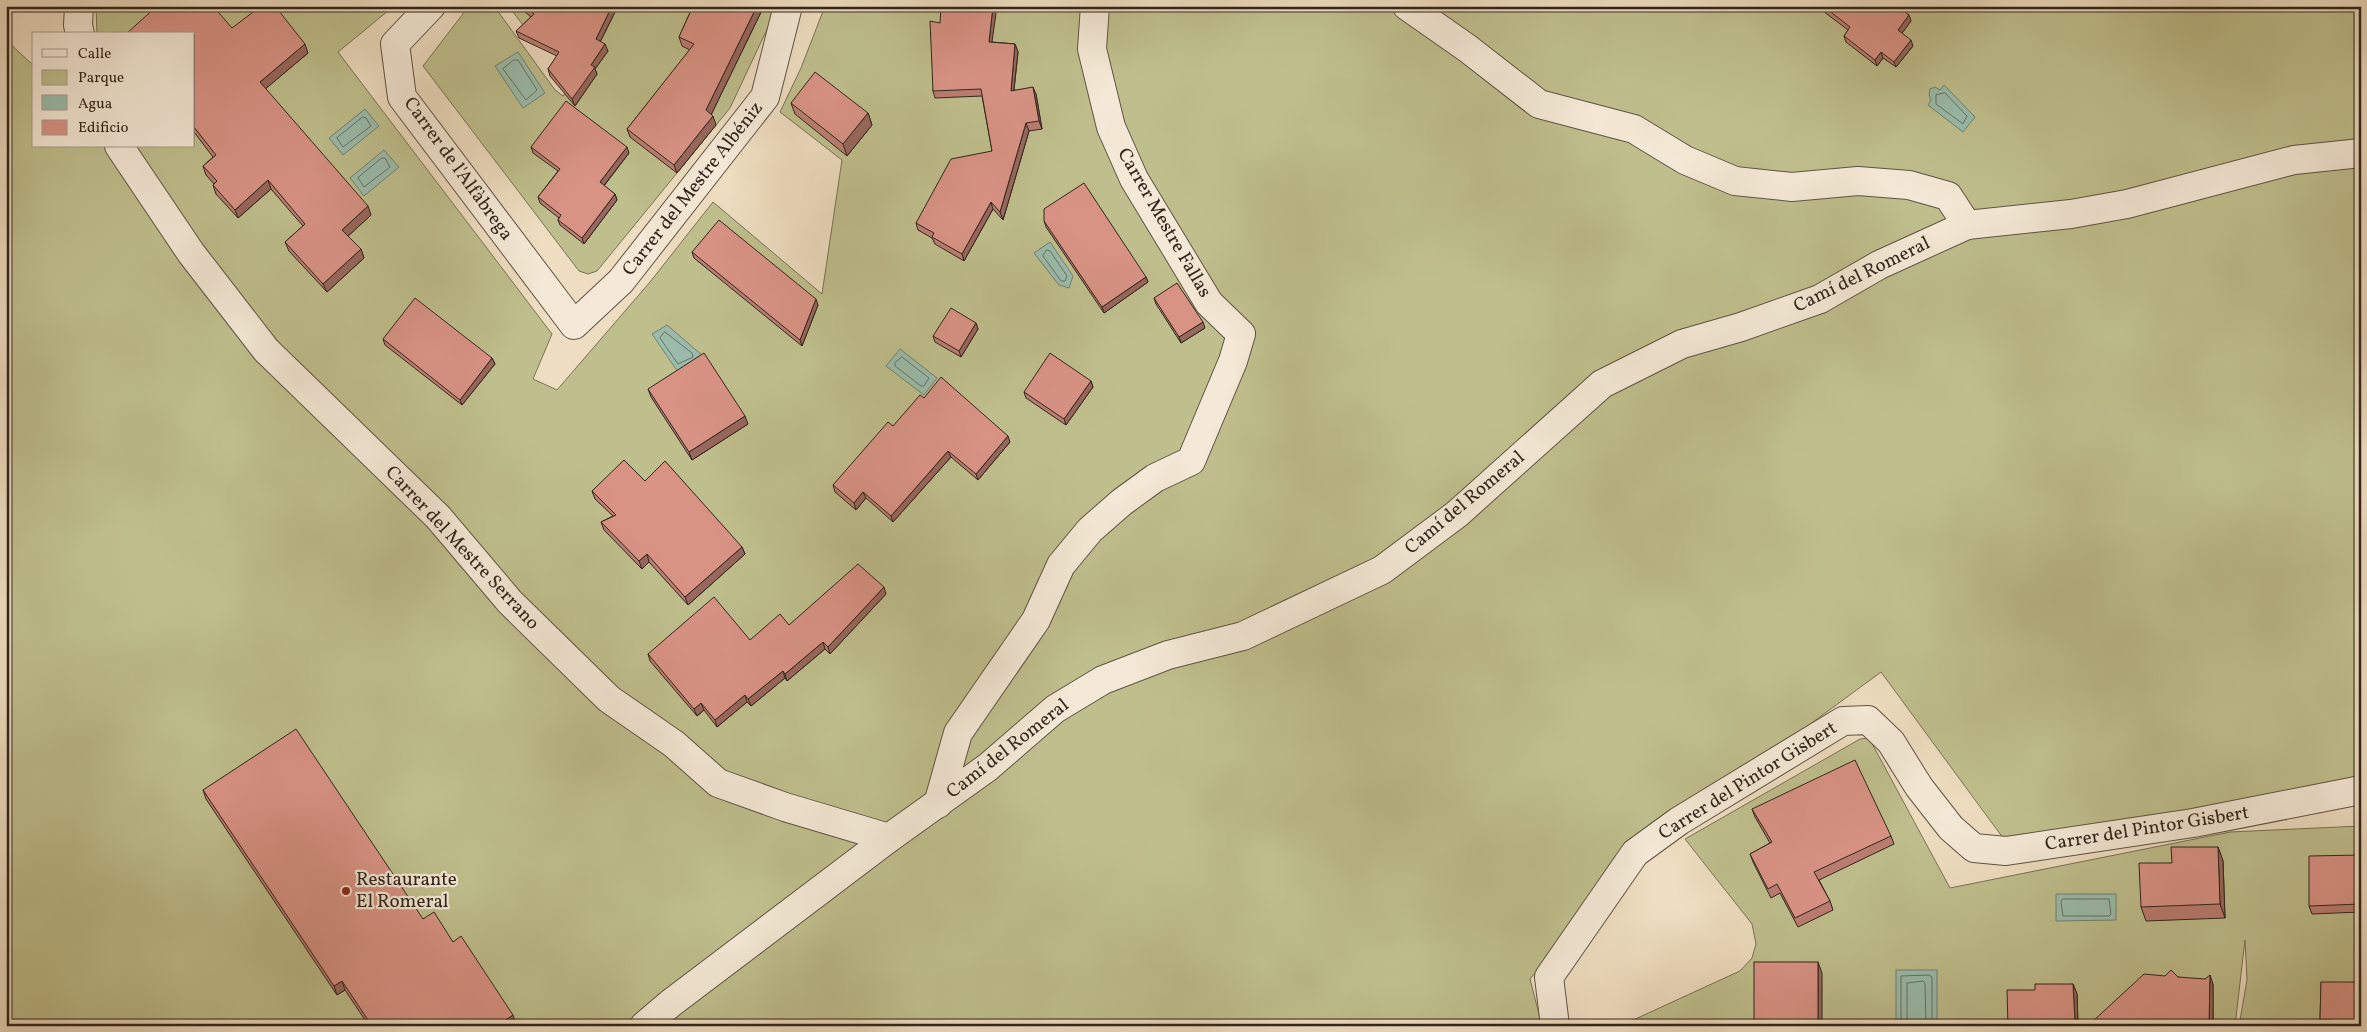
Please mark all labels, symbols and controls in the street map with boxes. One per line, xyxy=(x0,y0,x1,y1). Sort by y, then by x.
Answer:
legend xyxy=(32,32,195,148)
text: Calle xyxy=(78,44,111,65)
text: Parque xyxy=(78,68,124,89)
street label: Carrer de l'Alfàbrega xyxy=(397,92,519,246)
text: Agua xyxy=(78,94,112,115)
street label: Carrer del Mestre Albéniz xyxy=(617,96,769,282)
text: Edificio xyxy=(78,118,129,139)
street label: Carrer Mestre Fallas xyxy=(1111,144,1217,302)
street label: Camí del Romeral xyxy=(1789,231,1935,319)
street label: Camí del Romeral xyxy=(1400,445,1531,561)
street label: Carrer del Mestre Serrano xyxy=(379,460,545,636)
street label: Camí del Romeral xyxy=(941,693,1075,805)
street label: Carrer del Pintor Gisbert xyxy=(1654,715,1843,847)
street label: Carrer del Pintor Gisbert xyxy=(2043,800,2251,858)
place label: Restaurante El Romeral xyxy=(356,867,457,915)
marker: Restaurante El Romeral xyxy=(340,885,352,897)

